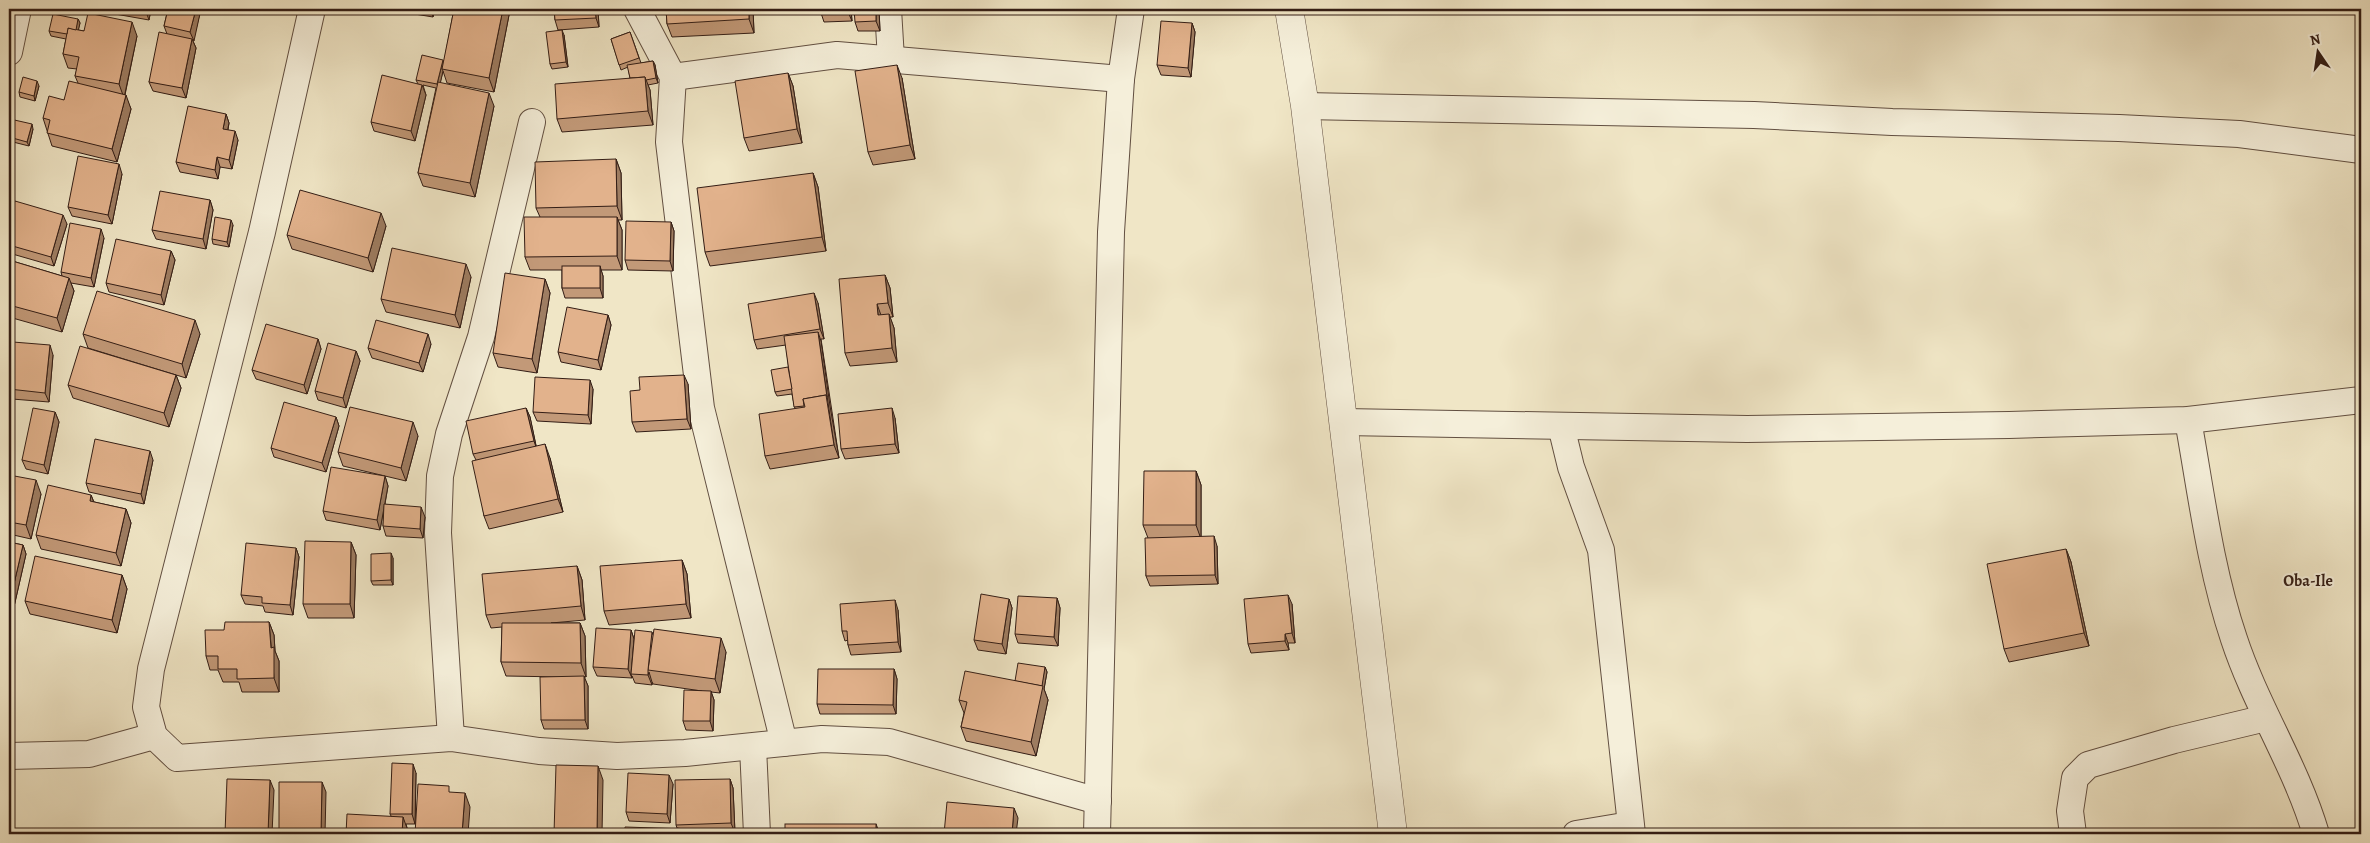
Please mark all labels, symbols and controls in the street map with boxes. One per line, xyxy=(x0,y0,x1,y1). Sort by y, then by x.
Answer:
north arrow xyxy=(2292,28,2342,78)
text: N xyxy=(2308,29,2322,50)
district label: Oba-Ile xyxy=(2283,570,2333,592)

